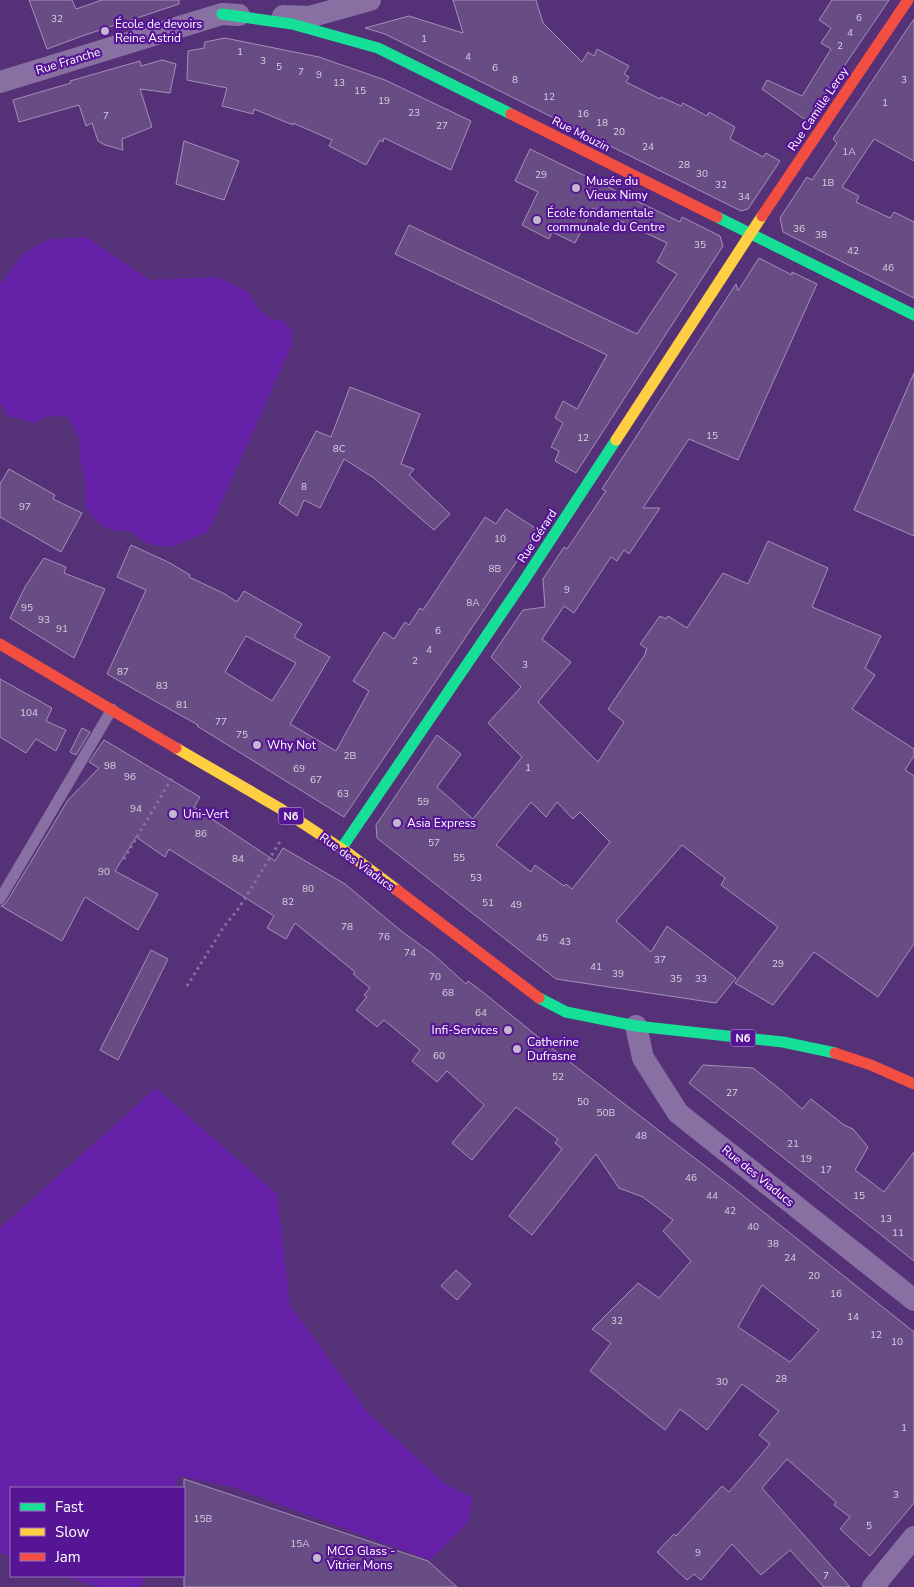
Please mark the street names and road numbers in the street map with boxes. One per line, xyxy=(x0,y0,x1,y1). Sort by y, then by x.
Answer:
street label: Rue Franche xyxy=(34,44,102,78)
street label: Rue Camille Leroy xyxy=(784,63,852,154)
street label: Rue Mouzin xyxy=(549,113,613,155)
street label: Rue Gérard xyxy=(514,506,560,566)
road number: N6 xyxy=(278,808,304,824)
street label: Rue des Viaducs xyxy=(316,829,398,895)
road number: N6 xyxy=(730,1030,756,1046)
street label: Rue des Viaducs xyxy=(718,1142,798,1210)

